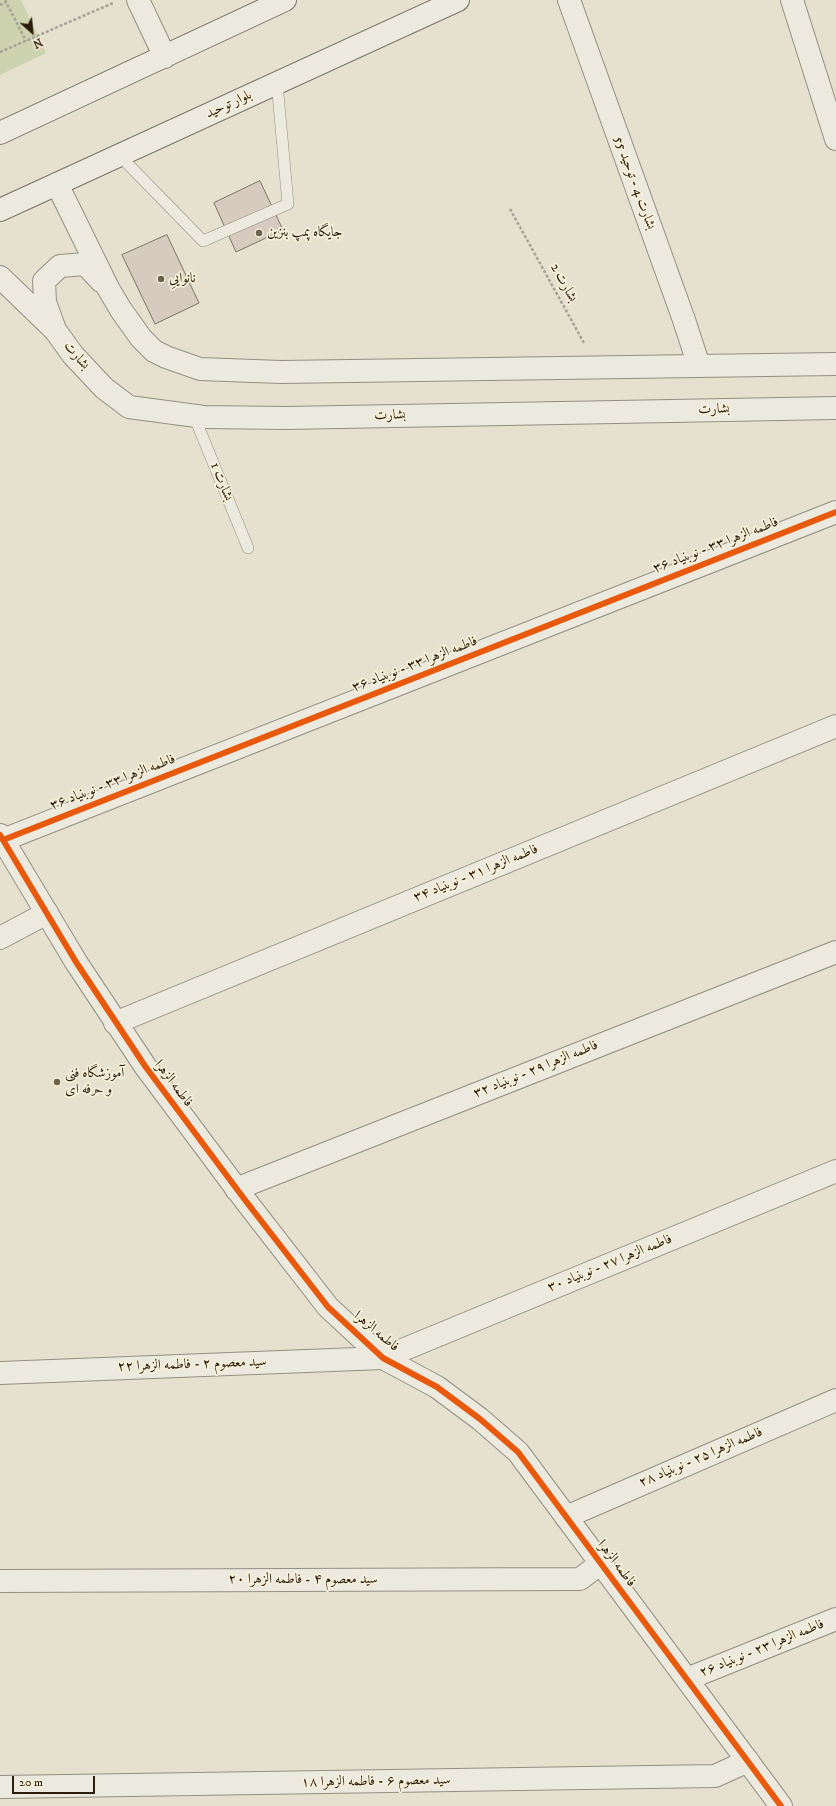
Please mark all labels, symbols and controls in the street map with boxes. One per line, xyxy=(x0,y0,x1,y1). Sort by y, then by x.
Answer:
north arrow xyxy=(12,12,52,52)
text: N xyxy=(30,34,45,51)
street label: بلوار توحید xyxy=(203,87,255,123)
street label: بشارت 4 - توحید 55 xyxy=(609,134,659,232)
place label: جایگاه پمپ بنزین xyxy=(267,225,342,241)
marker: جایگاه پمپ بنزین xyxy=(254,228,264,238)
street label: بشارت 2 xyxy=(546,261,580,305)
place label: نانواییِ xyxy=(169,271,196,287)
marker: نانواییِ xyxy=(156,274,166,284)
street label: بشارت xyxy=(59,338,93,374)
street label: بشارت xyxy=(698,401,730,419)
street label: بشارت xyxy=(374,407,406,425)
street label: بشارت 1 xyxy=(206,460,236,504)
street label: فاطمه الزهرا ۳۳ - نوبنیاد ۳۶ xyxy=(651,514,781,578)
street label: فاطمه الزهرا ۳۳ - نوبنیاد ۳۶ xyxy=(350,633,480,697)
street label: فاطمه الزهرا ۳۳ - نوبنیاد ۳۶ xyxy=(48,751,178,815)
street label: فاطمه الزهرا ۳۱ - نوبنیاد ۳۴ xyxy=(411,841,541,907)
street label: فاطمه الزهرا ۲۹ - نوبنیاد ۳۲ xyxy=(471,1037,601,1103)
street label: فاطمه الزهرا xyxy=(150,1057,196,1111)
place label: آموزشگاه فنی و حرفه ای xyxy=(65,1066,124,1098)
marker: آموزشگاه فنی و حرفه ای xyxy=(52,1077,62,1087)
street label: فاطمه الزهرا ۲۷ - نوبنیاد ۳۰ xyxy=(545,1231,675,1297)
street label: فاطمه الزهرا xyxy=(350,1308,402,1356)
street label: سید معصوم ۲ - فاطمه الزهرا ۲۲ xyxy=(117,1354,267,1376)
street label: فاطمه الزهرا ۲۵ - نوبنیاد ۲۸ xyxy=(636,1424,766,1492)
street label: فاطمه الزهرا xyxy=(593,1537,639,1591)
street label: سید معصوم ۴ - فاطمه الزهرا ۲۰ xyxy=(228,1572,378,1588)
street label: فاطمه الزهرا ۲۳ - نوبنیاد ۲۶ xyxy=(697,1616,827,1682)
scale bar xyxy=(14,1768,97,1794)
street label: سید معصوم ۶ - فاطمه الزهرا ۱۸ xyxy=(301,1772,451,1792)
text: 20 m xyxy=(19,1775,43,1790)

